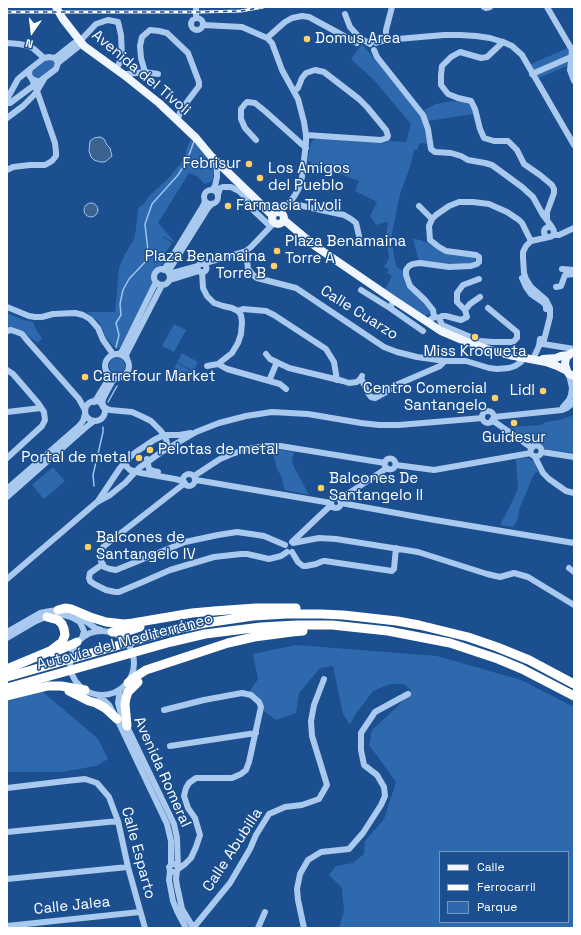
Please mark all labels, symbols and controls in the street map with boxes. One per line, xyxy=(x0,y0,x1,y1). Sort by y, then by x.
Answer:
north arrow xyxy=(12,12,52,52)
street label: Avenida del Tívoli xyxy=(88,26,194,120)
place label: Domus Area xyxy=(315,30,400,48)
marker: Domus Area xyxy=(302,34,312,44)
text: N xyxy=(24,36,34,51)
place label: Febrisur xyxy=(182,155,241,173)
marker: Febrisur xyxy=(244,159,254,169)
place label: Los Amigos del Pueblo xyxy=(268,160,350,195)
marker: Los Amigos del Pueblo xyxy=(255,173,265,183)
place label: Farmacia Tivoli xyxy=(236,197,341,215)
marker: Farmacia Tivoli xyxy=(223,201,233,211)
place label: Plaza Benamaina Torre A xyxy=(285,233,406,268)
marker: Plaza Benamaina Torre A xyxy=(272,246,282,256)
place label: Plaza Benamaina Torre B xyxy=(145,248,266,283)
marker: Plaza Benamaina Torre B xyxy=(269,261,279,271)
street label: Calle Cuarzo xyxy=(317,282,401,344)
marker: Miss Kroqueta xyxy=(470,332,480,342)
place label: Miss Kroqueta xyxy=(423,343,527,361)
place label: Carrefour Market xyxy=(93,368,216,386)
marker: Carrefour Market xyxy=(80,372,90,382)
place label: Centro Comercial Santangelo xyxy=(363,380,487,415)
place label: Lidl xyxy=(510,382,535,400)
marker: Lidl xyxy=(538,386,548,396)
marker: Centro Comercial Santangelo xyxy=(490,393,500,403)
marker: Guidesur xyxy=(509,418,519,428)
place label: Guidesur xyxy=(482,429,546,447)
place label: Pelotas de metal xyxy=(158,441,279,459)
marker: Pelotas de metal xyxy=(145,445,155,455)
place label: Portal de metal xyxy=(21,449,131,467)
marker: Portal de metal xyxy=(134,453,144,463)
place label: Balcones De Santangelo II xyxy=(329,470,423,505)
marker: Balcones De Santangelo II xyxy=(316,483,326,493)
place label: Balcones de Santangelo IV xyxy=(96,529,196,564)
marker: Balcones de Santangelo IV xyxy=(83,542,93,552)
street label: Autovía del Mediterráneo xyxy=(35,610,215,674)
street label: Avenida Romeral xyxy=(130,714,194,830)
street label: Calle Esparto xyxy=(117,805,159,901)
street label: Calle Abubilla xyxy=(199,805,267,895)
legend xyxy=(439,851,569,923)
text: Calle xyxy=(477,859,505,875)
text: Ferrocarril xyxy=(477,879,536,895)
street label: Calle Jalea xyxy=(33,893,111,919)
text: Parque xyxy=(477,899,517,915)

